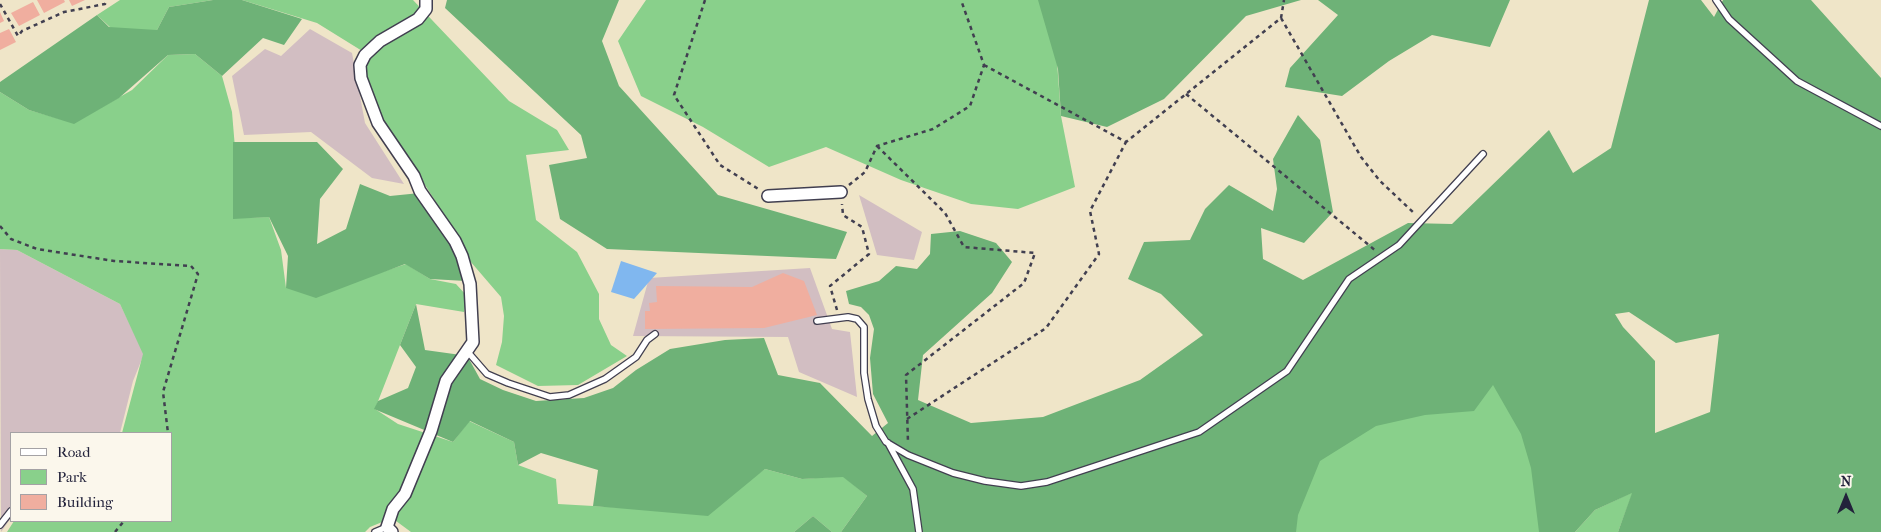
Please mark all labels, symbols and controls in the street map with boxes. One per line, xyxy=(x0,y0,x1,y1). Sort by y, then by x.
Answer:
legend xyxy=(10,432,172,522)
text: Road xyxy=(57,443,90,461)
text: Park xyxy=(57,468,87,486)
north arrow xyxy=(1821,472,1871,522)
text: N xyxy=(1841,473,1851,490)
text: Building xyxy=(57,493,113,511)

